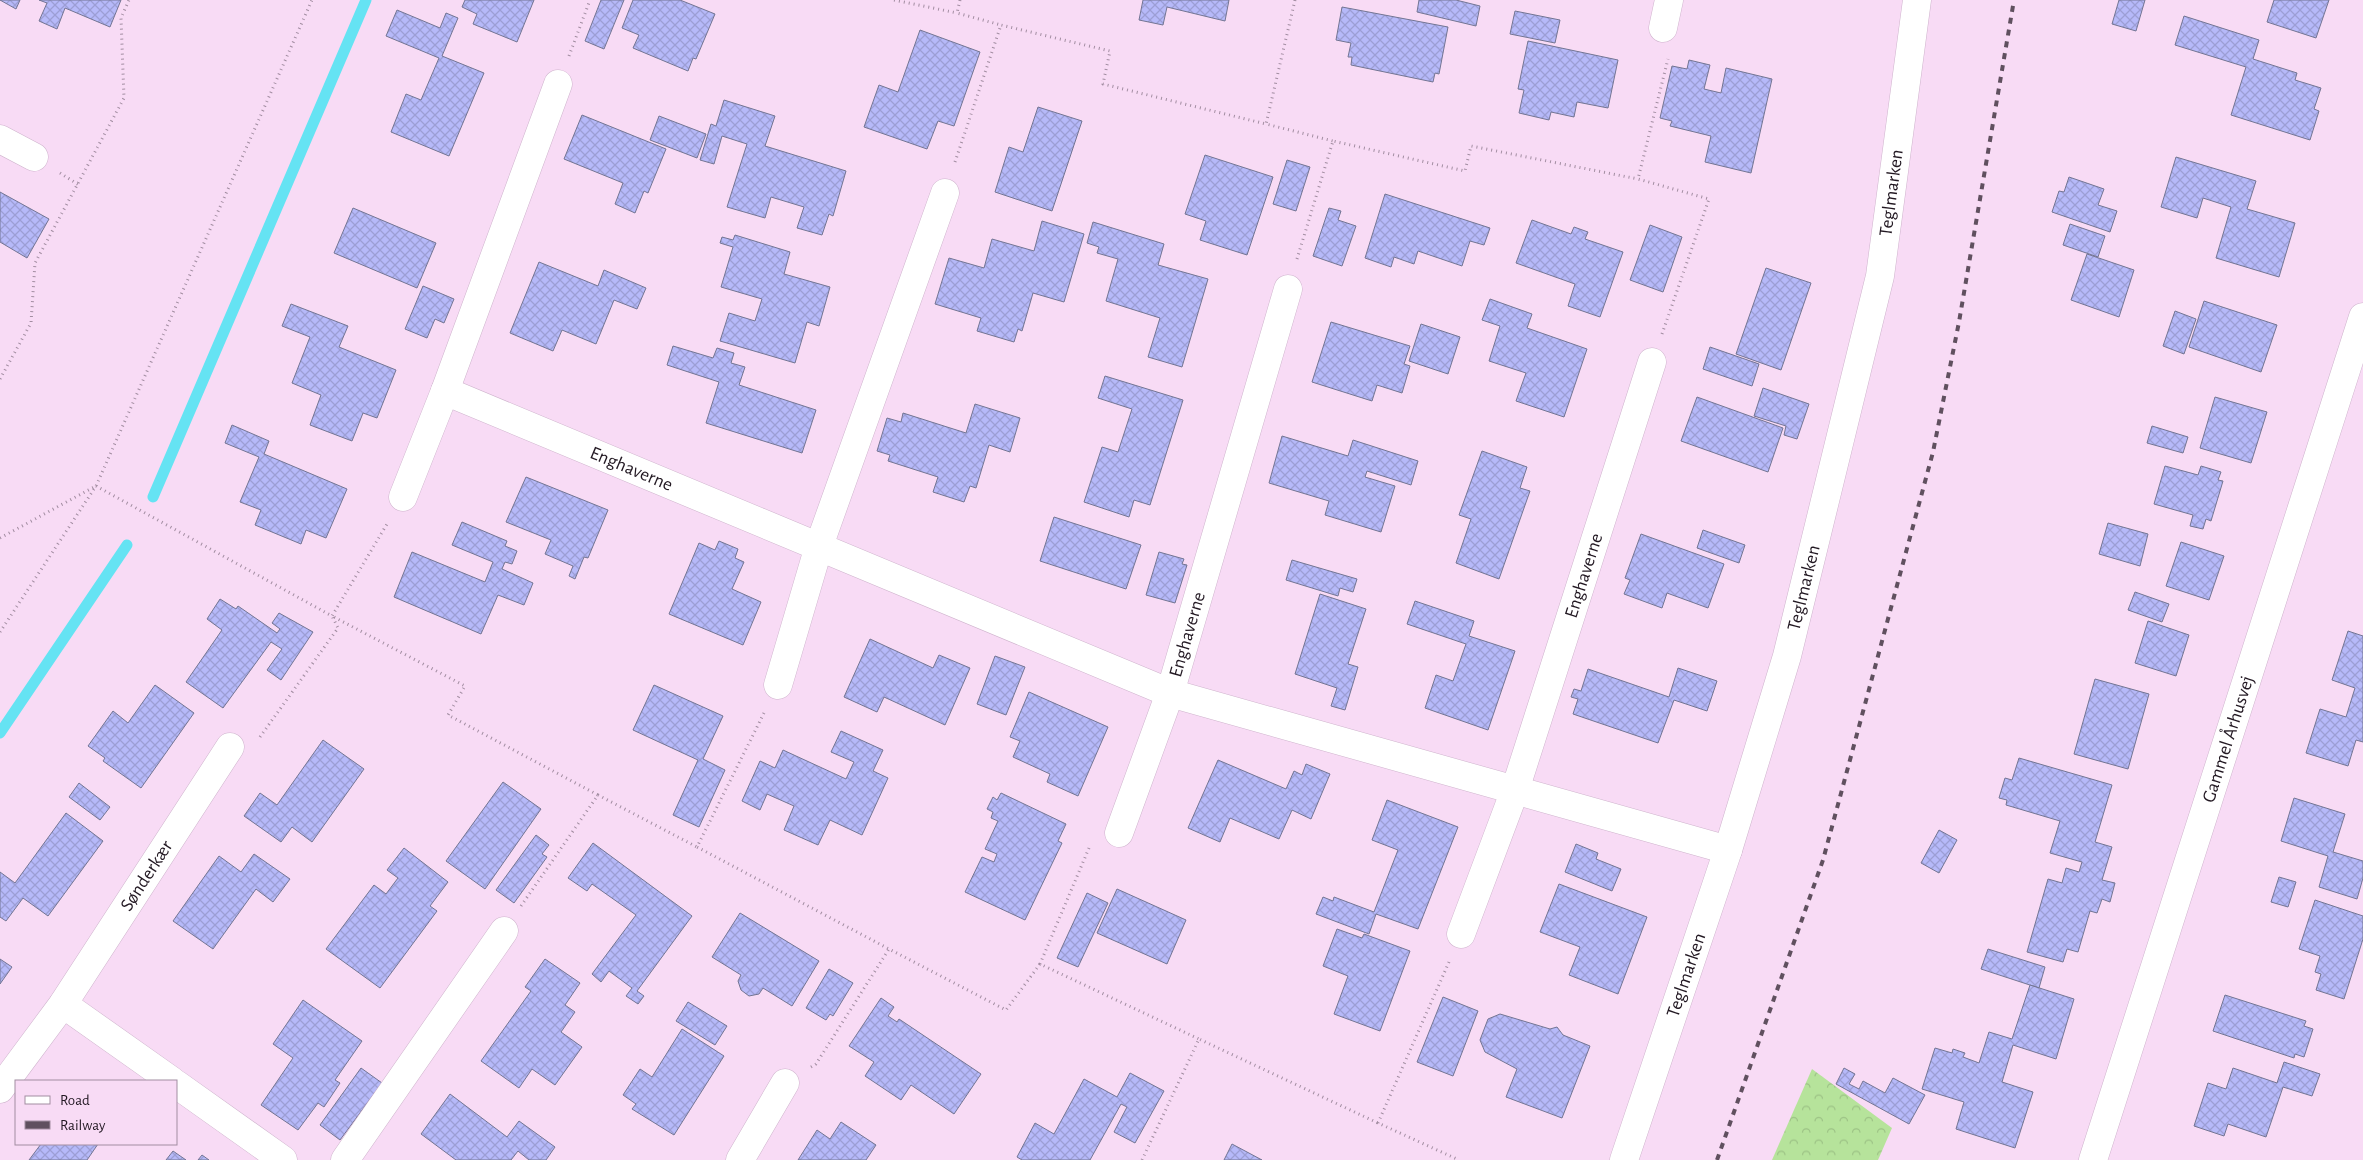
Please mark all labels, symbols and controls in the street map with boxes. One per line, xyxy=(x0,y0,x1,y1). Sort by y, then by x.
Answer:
street label: Teglmarken xyxy=(1876,148,1906,237)
street label: Enghaverne xyxy=(587,443,676,494)
street label: Enghaverne xyxy=(1561,531,1606,620)
street label: Teglmarken xyxy=(1784,543,1823,633)
street label: Enghaverne xyxy=(1166,590,1209,679)
street label: Gammel Århusvej xyxy=(2199,673,2257,805)
street label: Sønderkær xyxy=(117,837,176,914)
street label: Teglmarken xyxy=(1663,931,1709,1020)
legend xyxy=(15,1080,178,1145)
text: Road xyxy=(60,1093,90,1108)
text: Railway xyxy=(60,1118,106,1133)

